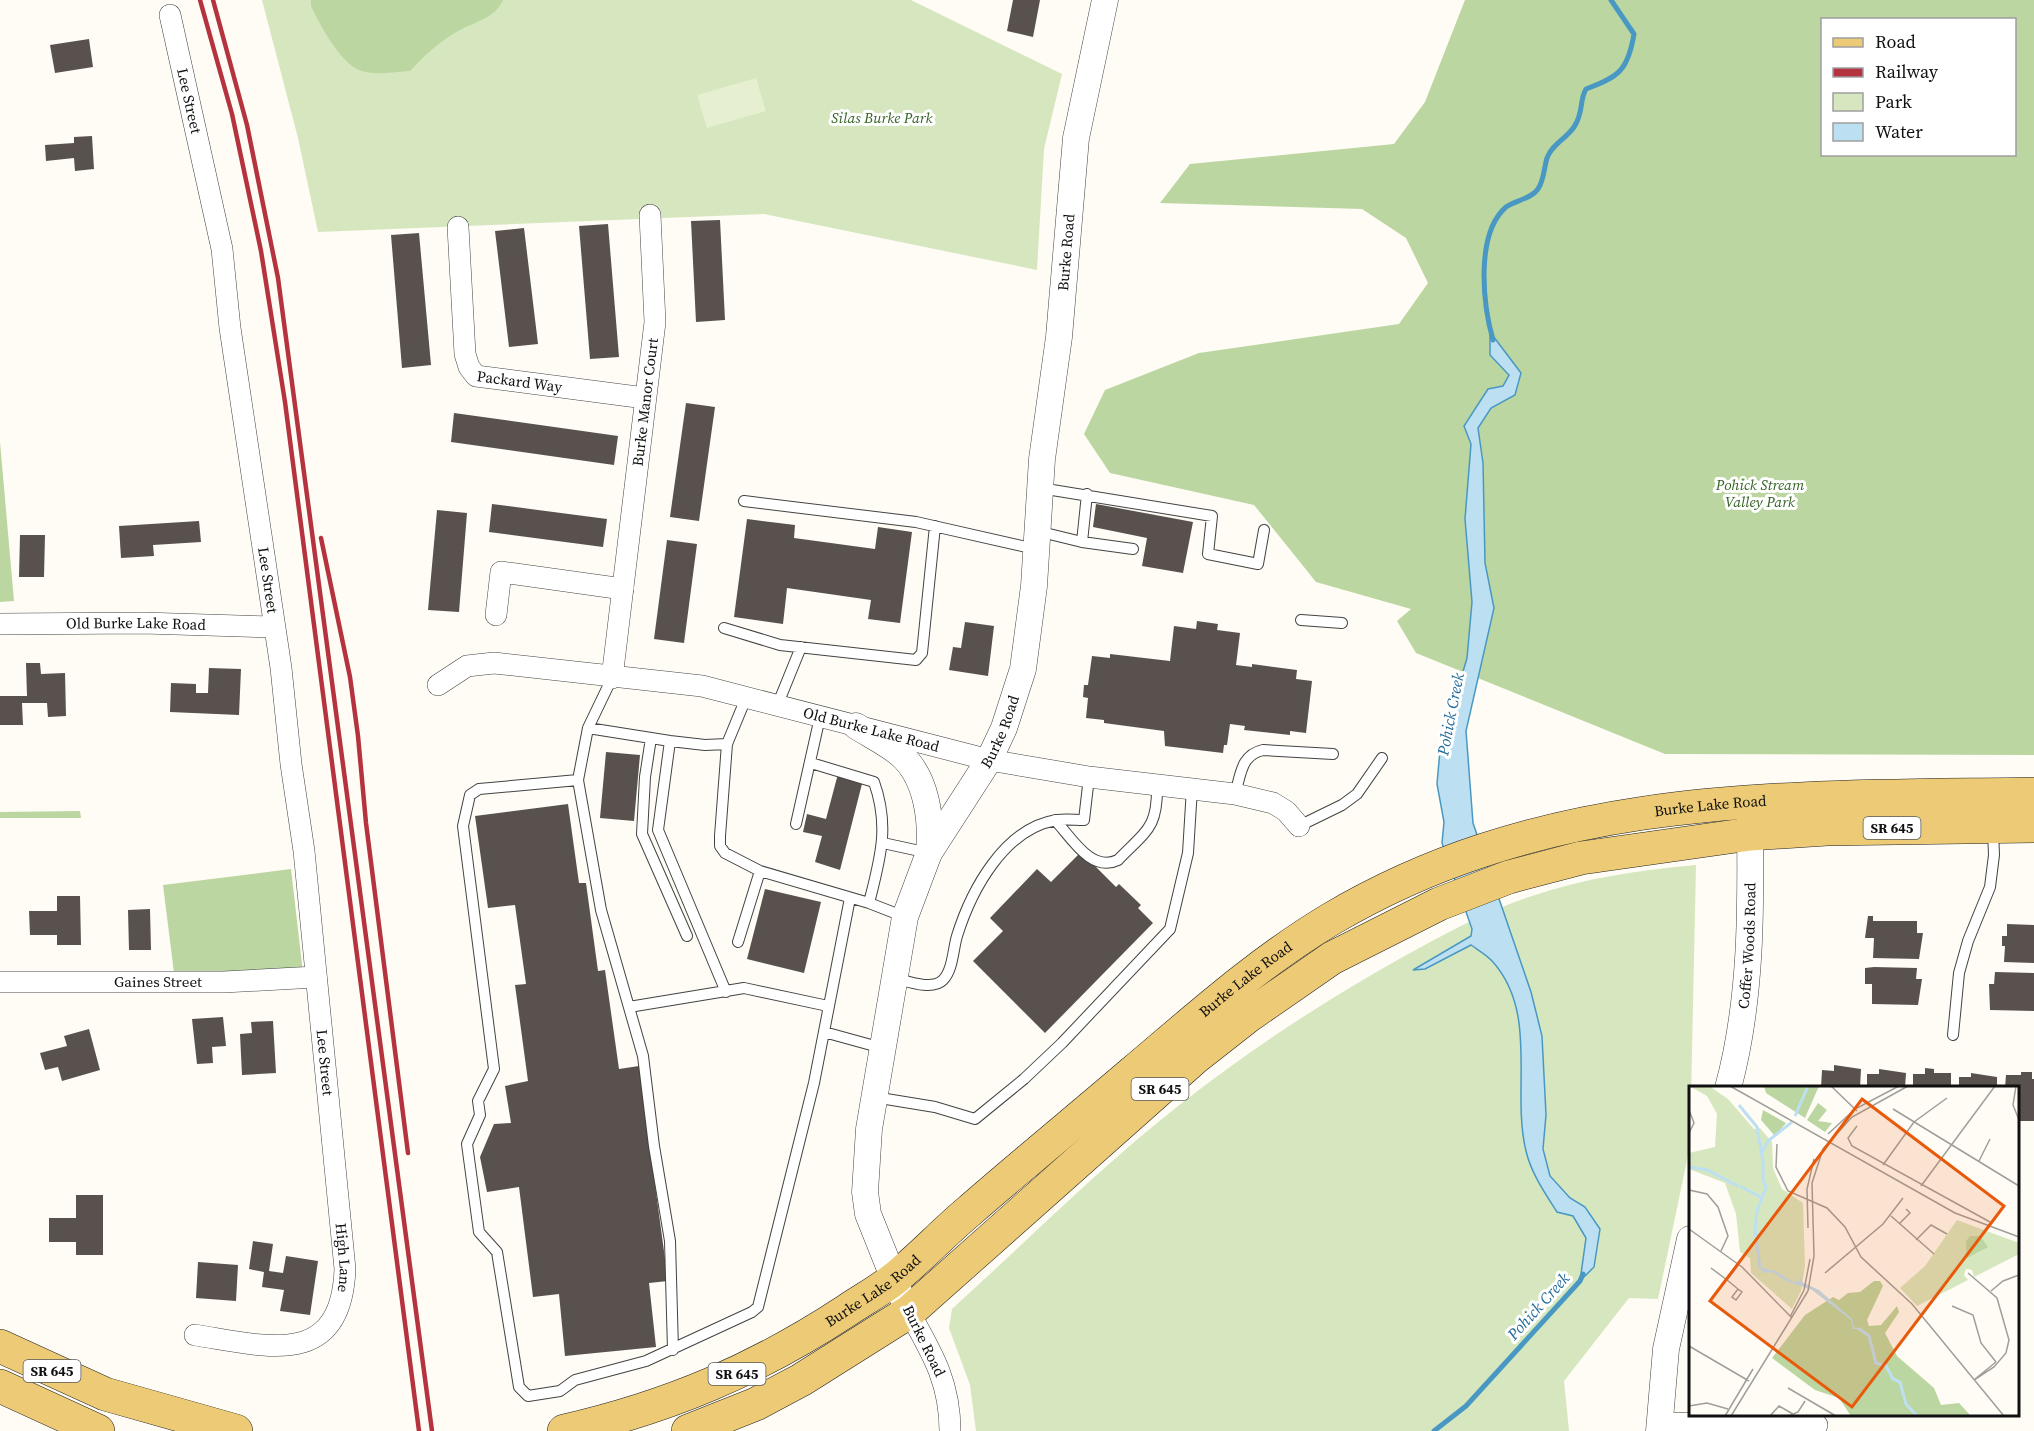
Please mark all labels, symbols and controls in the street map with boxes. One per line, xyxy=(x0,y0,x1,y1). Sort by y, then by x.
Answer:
legend xyxy=(1821,18,2016,156)
text: Road xyxy=(1875,29,1916,54)
text: Railway xyxy=(1875,59,1939,84)
street label: Lee Street xyxy=(172,66,207,136)
text: Park xyxy=(1875,89,1912,114)
park label: Silas Burke Park xyxy=(831,107,934,128)
text: Water xyxy=(1875,119,1923,144)
street label: Burke Road xyxy=(1052,212,1080,292)
street label: Burke Manor Court xyxy=(627,337,663,467)
street label: Packard Way xyxy=(476,365,564,397)
park label: Pohick Stream Valley Park xyxy=(1715,474,1805,512)
street label: Lee Street xyxy=(253,546,284,615)
street label: Old Burke Lake Road xyxy=(66,612,207,635)
water label: Pohick Creek xyxy=(1431,670,1469,758)
street label: Burke Road xyxy=(975,692,1024,772)
street label: Old Burke Lake Road xyxy=(801,702,942,757)
street label: Burke Lake Road xyxy=(1653,790,1768,822)
road number: SR 645 xyxy=(1864,817,1920,839)
street label: Coffer Woods Road xyxy=(1732,882,1760,1010)
street label: Burke Lake Road xyxy=(1194,936,1297,1022)
street label: Gaines Street xyxy=(114,971,202,992)
street label: Lee Street xyxy=(312,1028,339,1097)
road number: SR 645 xyxy=(1132,1078,1188,1100)
inset map xyxy=(1689,1086,2019,1416)
street label: High Lane xyxy=(331,1222,356,1295)
street label: Burke Lake Road xyxy=(821,1249,926,1332)
water label: Pohick Creek xyxy=(1501,1267,1574,1345)
street label: Burke Road xyxy=(898,1302,951,1380)
road number: SR 645 xyxy=(23,1360,80,1382)
road number: SR 645 xyxy=(708,1363,766,1385)

